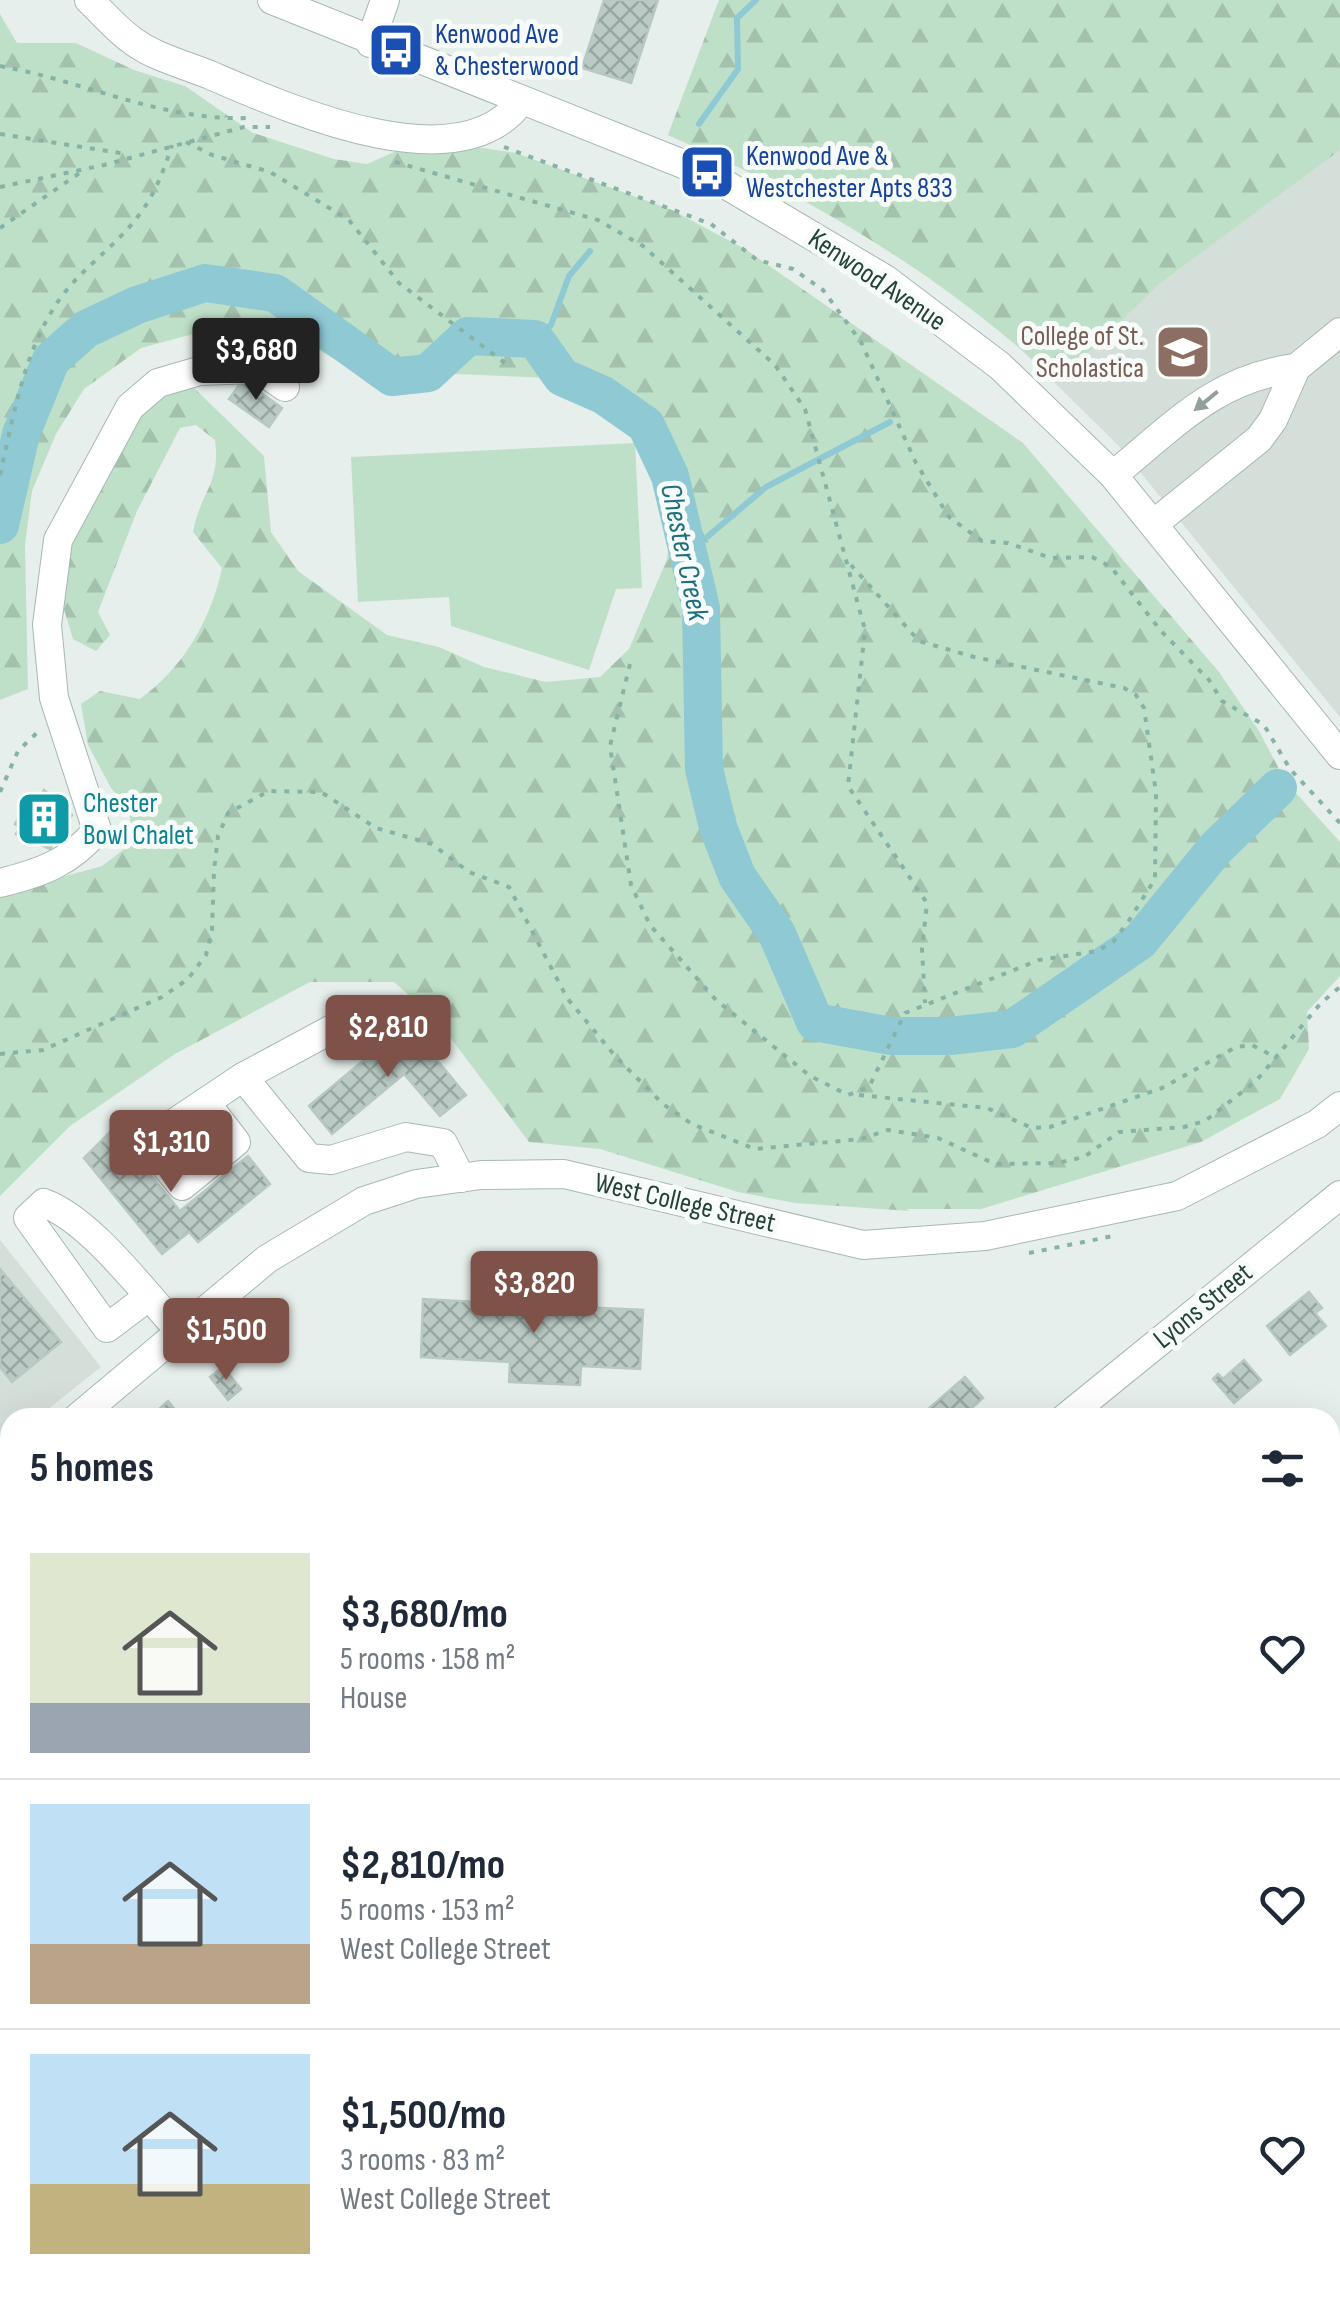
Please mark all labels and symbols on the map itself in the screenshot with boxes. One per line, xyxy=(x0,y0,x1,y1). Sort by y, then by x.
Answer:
place label: Kenwood Ave & Chesterwood xyxy=(435,18,579,83)
bus stop icon: Kenwood Ave & Chesterwood xyxy=(366,20,426,80)
place label: Kenwood Ave & Westchester Apts 833 xyxy=(746,140,953,205)
bus stop icon: Kenwood Ave & Westchester Apts 833 xyxy=(677,142,737,202)
street label: Kenwood Avenue xyxy=(802,222,952,338)
pin: $3,680 xyxy=(175,318,337,403)
place label: College of St. Scholastica xyxy=(1020,320,1144,385)
school or university icon: College of St. Scholastica xyxy=(1153,322,1213,382)
one-way arrow xyxy=(1193,390,1219,411)
water label: Chester Creek xyxy=(652,480,716,625)
place label: Chester Bowl Chalet xyxy=(83,787,194,852)
building icon: Chester Bowl Chalet xyxy=(14,789,74,849)
pin: $2,810 xyxy=(307,995,469,1080)
pin: $1,310 xyxy=(90,1110,252,1195)
street label: West College Street xyxy=(591,1166,779,1240)
pin: $3,820 xyxy=(453,1251,615,1336)
street label: Lyons Street xyxy=(1147,1256,1259,1356)
pin: $1,500 xyxy=(145,1298,307,1383)

